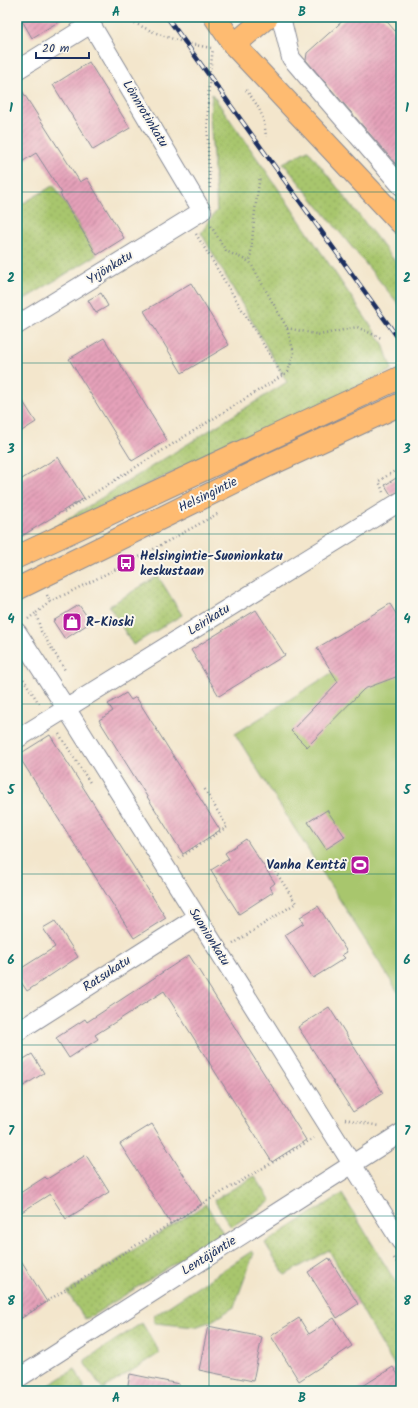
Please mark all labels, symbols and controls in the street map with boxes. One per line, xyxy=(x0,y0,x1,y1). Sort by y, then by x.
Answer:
text: A xyxy=(112,2,120,23)
text: B xyxy=(298,2,306,23)
scale bar xyxy=(36,34,89,60)
text: 20 m xyxy=(42,39,70,58)
street label: Lönnrotinkatu xyxy=(117,76,174,152)
text: 1 xyxy=(9,98,13,119)
text: 1 xyxy=(405,98,409,119)
street label: Yrjönkatu xyxy=(83,245,138,291)
text: 2 xyxy=(7,268,15,289)
text: 2 xyxy=(403,268,411,289)
text: 3 xyxy=(6,439,15,460)
text: 3 xyxy=(402,439,411,460)
street label: Helsingintie xyxy=(175,472,241,518)
place label: Helsingintie-Suonionkatu keskustaan xyxy=(140,546,283,582)
bus stop icon: Helsingintie-Suonionkatu keskustaan xyxy=(115,552,137,574)
street label: Leirikatu xyxy=(184,598,235,641)
text: 4 xyxy=(7,609,15,630)
text: 4 xyxy=(403,609,411,630)
shop icon: R-Kioski xyxy=(61,611,83,633)
place label: R-Kioski xyxy=(86,612,134,633)
text: 5 xyxy=(7,780,16,801)
text: 5 xyxy=(403,780,412,801)
sports icon: Vanha Kenttä xyxy=(349,854,371,876)
place label: Vanha Kenttä xyxy=(266,855,347,876)
street label: Suonionkatu xyxy=(183,904,236,971)
text: 6 xyxy=(7,950,15,971)
street label: Ratsukatu xyxy=(79,950,136,998)
text: 6 xyxy=(403,950,411,971)
text: 7 xyxy=(8,1121,15,1142)
text: 7 xyxy=(404,1121,411,1142)
street label: Lentäjäntie xyxy=(177,1231,241,1281)
text: 8 xyxy=(7,1291,15,1312)
text: 8 xyxy=(403,1291,411,1312)
text: A xyxy=(112,1388,120,1408)
text: B xyxy=(298,1388,306,1408)

